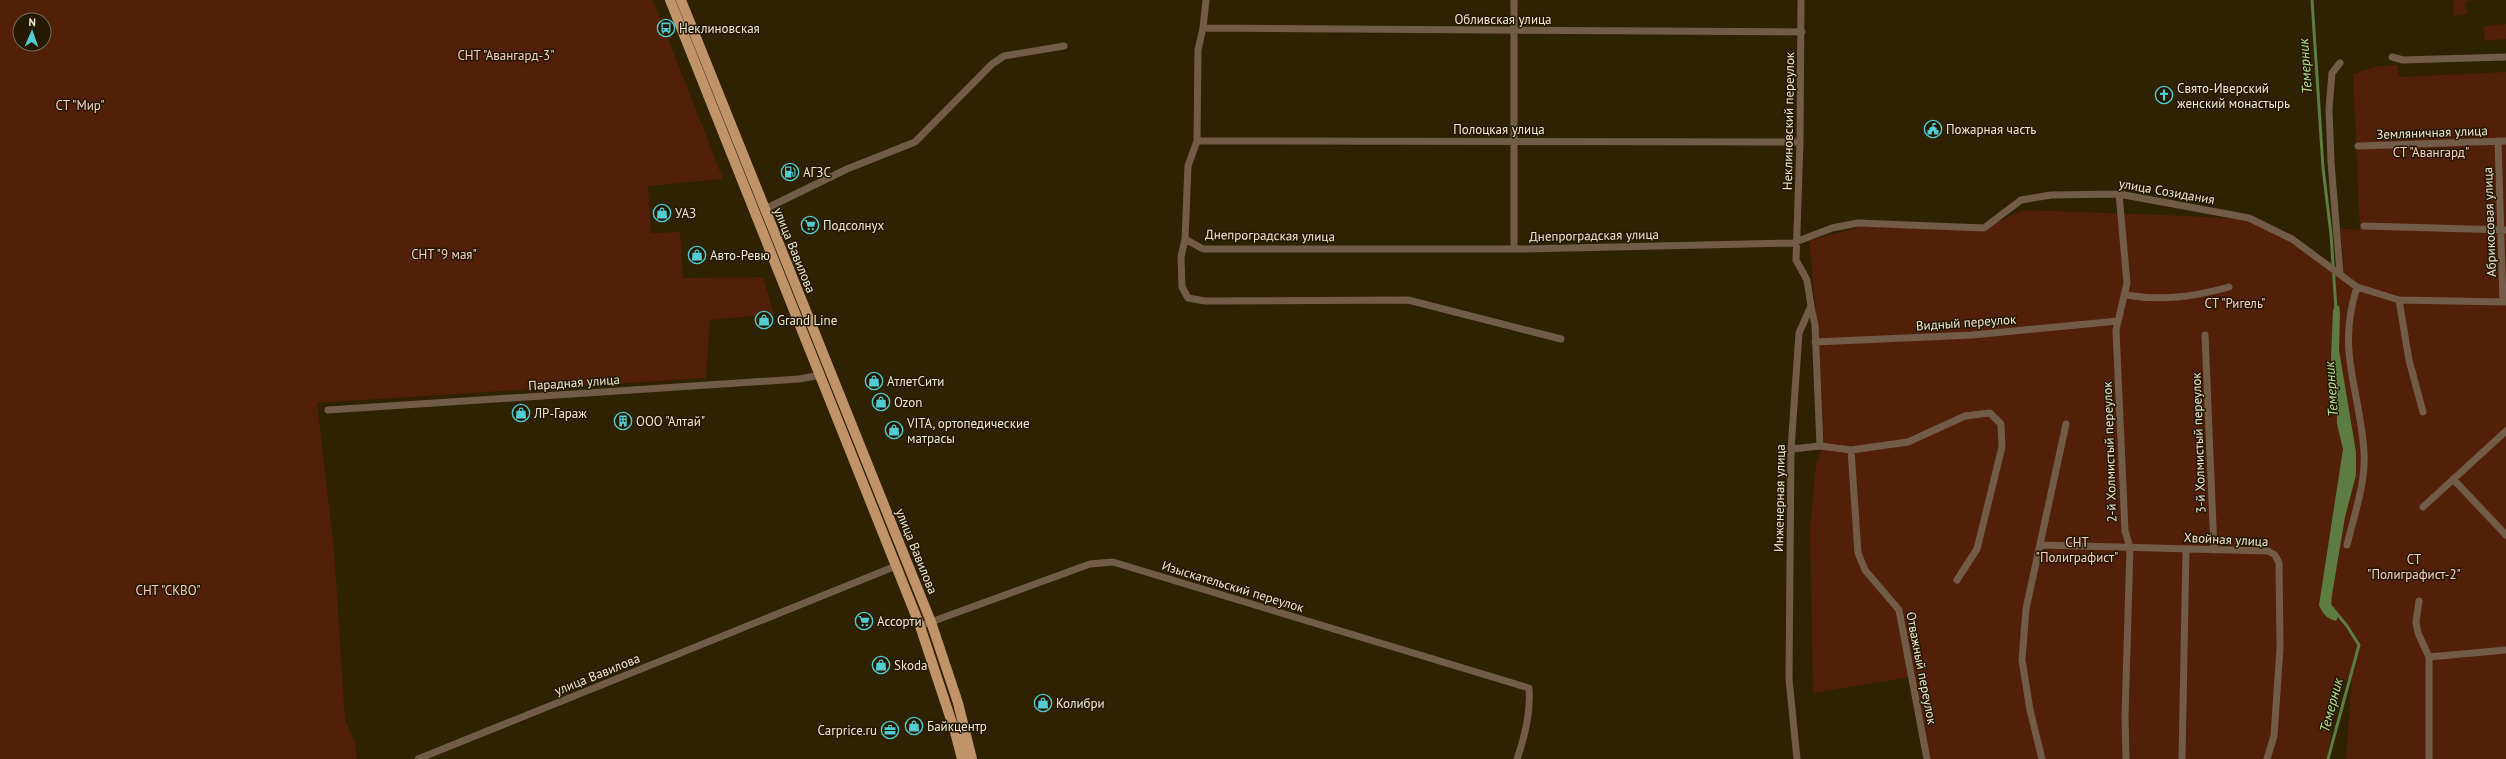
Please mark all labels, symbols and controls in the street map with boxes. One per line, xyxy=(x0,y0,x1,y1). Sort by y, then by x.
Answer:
street label: Обливская улица xyxy=(1454,11,1552,28)
north arrow xyxy=(12,12,52,52)
text: N xyxy=(28,15,36,29)
bus stop icon: Неклиновская xyxy=(656,18,676,38)
place label: Неклиновская xyxy=(679,20,760,37)
water label: Темерник xyxy=(2294,37,2316,94)
park label: СНТ "Авангард-3" xyxy=(457,47,555,64)
street label: Неклиновский переулок xyxy=(1779,51,1798,190)
place label: Свято-Иверский женский монастырь xyxy=(2177,80,2290,112)
church icon: Свято-Иверский женский монастырь xyxy=(2154,85,2174,105)
park label: СТ "Мир" xyxy=(56,97,104,114)
public building icon: Пожарная часть xyxy=(1923,119,1943,139)
street label: Полоцкая улица xyxy=(1453,121,1545,138)
place label: Пожарная часть xyxy=(1946,121,2036,138)
street label: Земляничная улица xyxy=(2376,122,2488,143)
park label: СТ "Авангард" xyxy=(2393,144,2469,161)
fuel station icon: АГЗС xyxy=(780,162,800,182)
place label: АГЗС xyxy=(803,164,831,181)
street label: Абрикосовая улица xyxy=(2479,167,2500,277)
street label: улица Созидания xyxy=(2118,175,2216,208)
shop icon: УАЗ xyxy=(652,203,672,223)
place label: УАЗ xyxy=(675,205,696,222)
street label: улица Вавилова xyxy=(770,205,819,295)
supermarket icon: Подсолнух xyxy=(800,215,820,235)
place label: Подсолнух xyxy=(823,217,884,234)
street label: Днепроградская улица xyxy=(1205,226,1335,245)
street label: Днепроградская улица xyxy=(1529,226,1659,245)
shop icon: Авто-Ревю xyxy=(687,245,707,265)
park label: СНТ "9 мая" xyxy=(411,246,477,263)
place label: Авто-Ревю xyxy=(710,247,770,264)
park label: СТ "Ригель" xyxy=(2205,295,2265,312)
shop icon: Grand Line xyxy=(754,310,774,330)
street label: Видный переулок xyxy=(1915,310,2018,334)
place label: Grand Line xyxy=(777,312,837,329)
water label: Темерник xyxy=(2320,360,2342,417)
street label: Парадная улица xyxy=(528,371,620,394)
shop icon: АтлетСити xyxy=(864,371,884,391)
street label: 3-й Холмистый переулок xyxy=(2188,371,2209,514)
place label: АтлетСити xyxy=(887,373,944,390)
street label: 2-й Холмистый переулок xyxy=(2099,380,2120,523)
shop icon: Ozon xyxy=(871,392,891,412)
place label: Ozon xyxy=(894,394,922,411)
shop icon: ЛР-Гараж xyxy=(511,403,531,423)
place label: ЛР-Гараж xyxy=(533,405,587,422)
building icon: ООО "Алтай" xyxy=(613,411,633,431)
place label: ООО "Алтай" xyxy=(636,413,705,430)
place label: VITA, ортопедические матрасы xyxy=(906,415,1030,447)
shop icon: VITA, ортопедические матрасы xyxy=(884,420,904,440)
street label: Инженерная улица xyxy=(1770,444,1789,552)
street label: улица Вавилова xyxy=(892,506,941,596)
street label: Хвойная улица xyxy=(2183,529,2269,550)
park label: СНТ "Полиграфист" xyxy=(2036,534,2118,566)
park label: СТ "Полиграфист-2" xyxy=(2367,551,2461,583)
street label: Изыскательский переулок xyxy=(1160,557,1307,616)
park label: СНТ "СКВО" xyxy=(135,582,201,599)
street label: Отважный переулок xyxy=(1902,610,1941,727)
supermarket icon: Ассорти xyxy=(854,611,874,631)
place label: Ассорти xyxy=(877,613,922,630)
street label: улица Вавилова xyxy=(552,650,642,699)
shop icon: Skoda xyxy=(871,655,891,675)
place label: Skoda xyxy=(894,657,927,674)
water label: Темерник xyxy=(2315,675,2347,734)
shop icon: Колибри xyxy=(1033,693,1053,713)
place label: Колибри xyxy=(1056,695,1105,712)
shop icon: Байкцентр xyxy=(904,716,924,736)
place label: Байкцентр xyxy=(927,718,987,735)
office icon: Carprice.ru xyxy=(880,720,900,740)
place label: Carprice.ru xyxy=(818,722,877,739)

